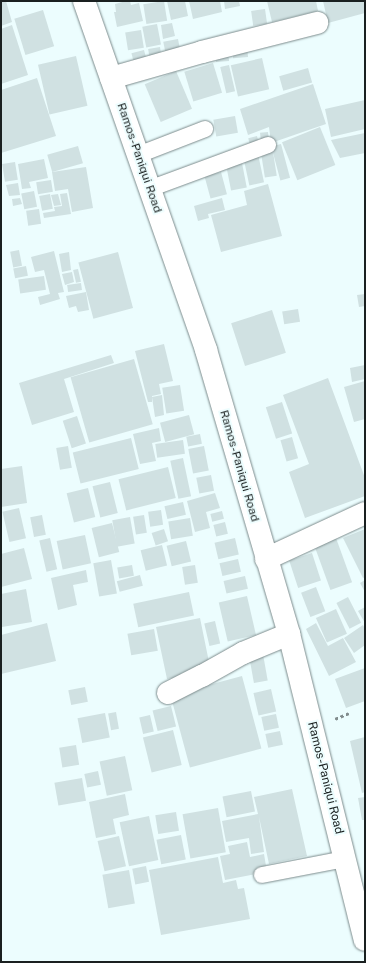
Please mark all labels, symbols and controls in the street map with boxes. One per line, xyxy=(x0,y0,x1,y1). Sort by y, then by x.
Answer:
street label: Ramos-Paniqui Road xyxy=(113,101,165,215)
street label: Ramos-Paniqui Road xyxy=(216,409,262,523)
street label: Ramos-Paniqui Road xyxy=(304,720,346,836)

